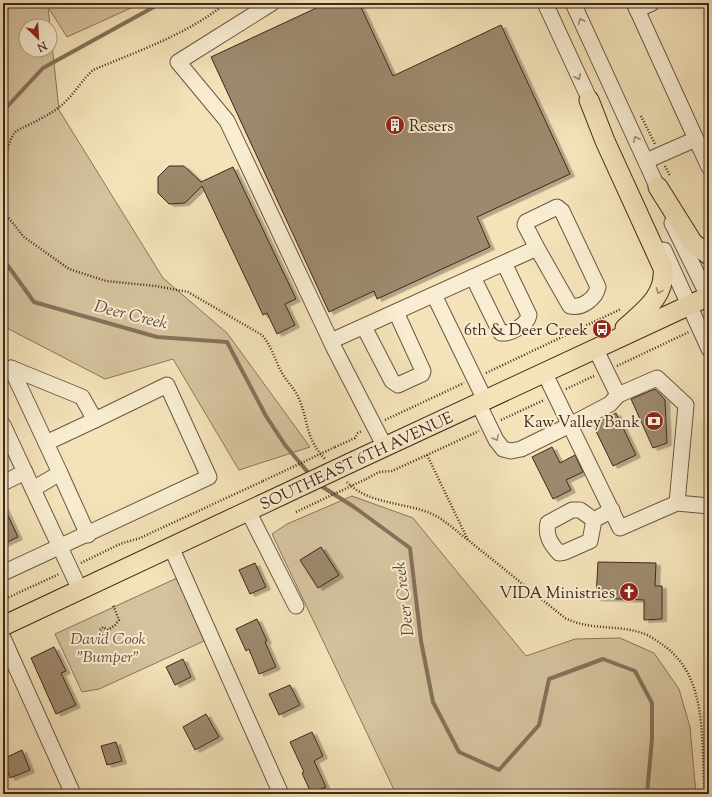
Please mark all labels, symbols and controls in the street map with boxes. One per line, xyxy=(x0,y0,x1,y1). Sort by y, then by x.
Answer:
north arrow xyxy=(18,18,58,58)
one-way arrow xyxy=(578,18,586,26)
text: N xyxy=(34,37,50,55)
one-way arrow xyxy=(573,72,581,80)
building icon: Resers xyxy=(384,114,406,136)
place label: Resers xyxy=(409,116,454,139)
one-way arrow xyxy=(633,136,641,144)
one-way arrow xyxy=(656,287,664,294)
water label: Deer Creek xyxy=(91,295,170,337)
bus stop icon: 6th & Deer Creek xyxy=(591,318,613,340)
place label: 6th & Deer Creek xyxy=(464,320,588,343)
street label: SOUTHEAST 6TH AVENUE xyxy=(257,407,458,517)
bank icon: Kaw Valley Bank xyxy=(643,410,665,432)
place label: Kaw Valley Bank xyxy=(524,412,640,435)
one-way arrow xyxy=(491,434,498,441)
water label: Deer Creek xyxy=(388,560,421,637)
church icon: VIDA Ministries xyxy=(618,581,640,603)
place label: VIDA Ministries xyxy=(499,583,615,606)
park label: David Cook "Bumper" xyxy=(70,629,146,670)

